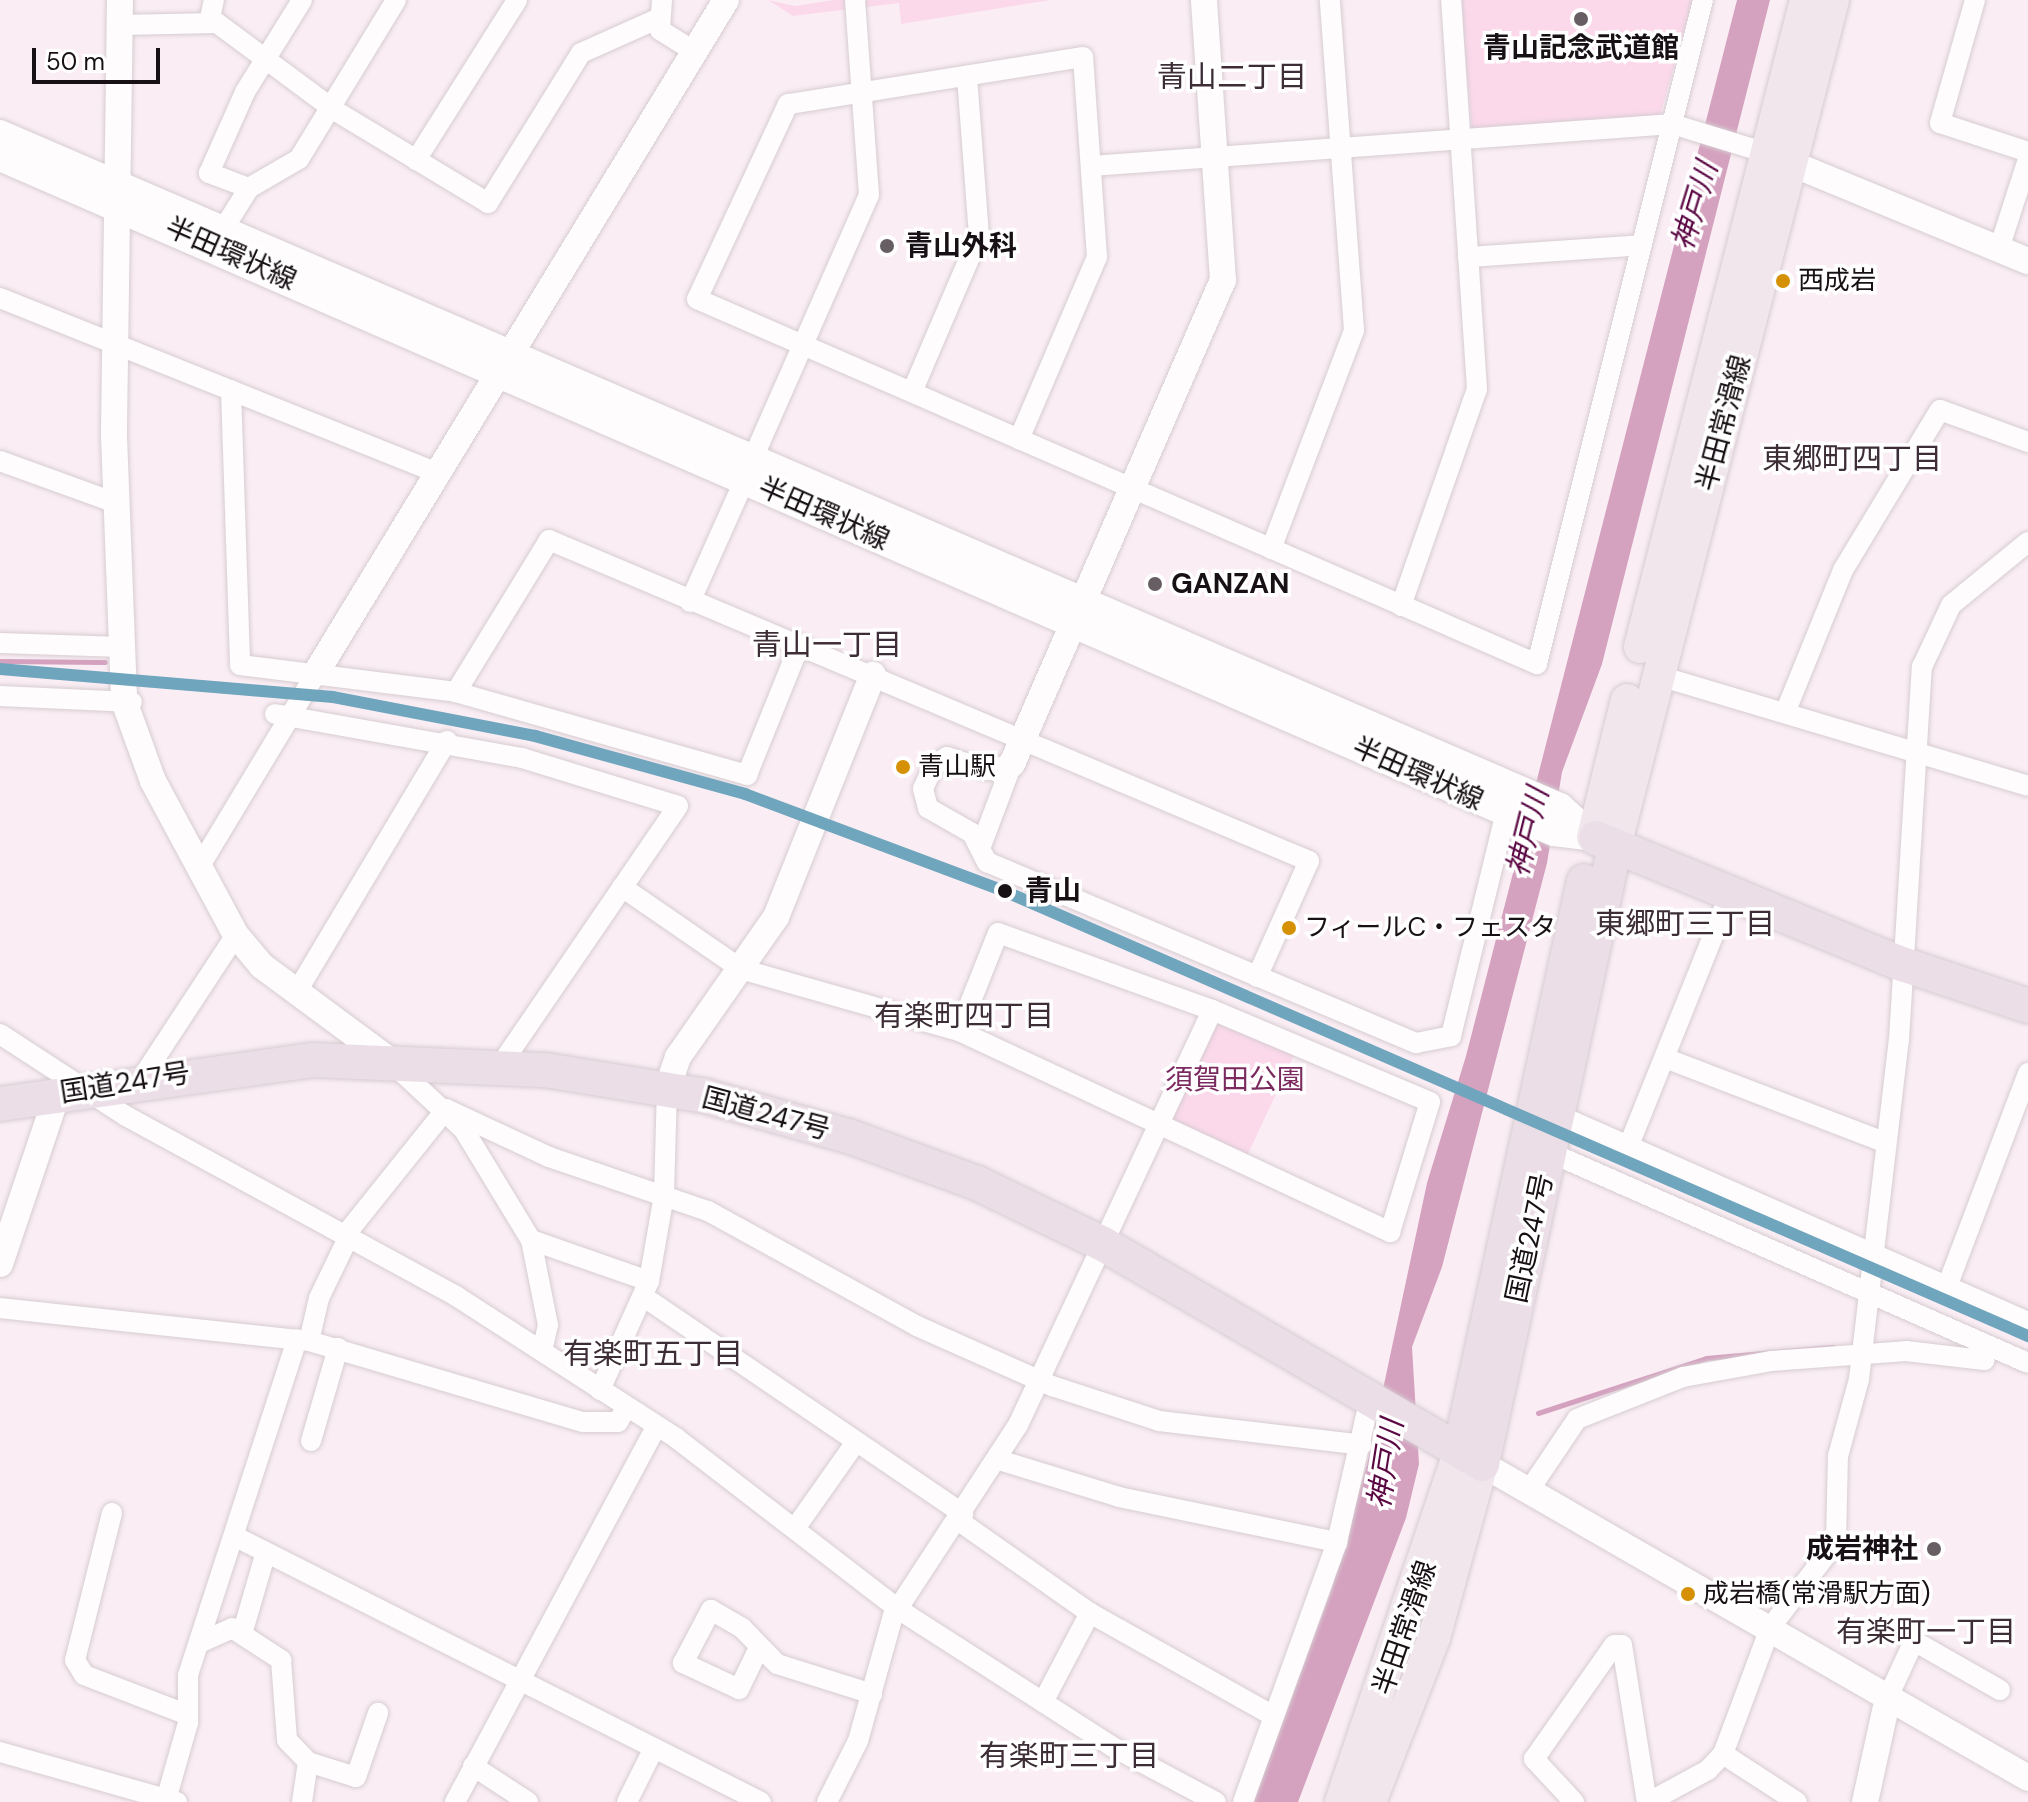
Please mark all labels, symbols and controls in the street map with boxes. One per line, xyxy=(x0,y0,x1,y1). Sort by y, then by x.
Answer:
marker: 青山記念武道館 xyxy=(1572,10,1590,28)
place label: 青山記念武道館 xyxy=(1483,31,1679,65)
scale bar xyxy=(36,32,164,82)
text: 50 m xyxy=(46,46,105,77)
district label: 青山二丁目 xyxy=(1157,59,1307,95)
water label: 神戸川 xyxy=(1665,158,1725,254)
street label: 半田環状線 xyxy=(160,210,302,298)
place label: 青山外科 xyxy=(905,229,1017,263)
marker: 青山外科 xyxy=(876,235,898,257)
place label: 西成岩 xyxy=(1798,265,1876,297)
marker: 西成岩 xyxy=(1775,273,1791,289)
street label: 半田常滑線 xyxy=(1690,351,1758,495)
district label: 東郷町四丁目 xyxy=(1762,441,1942,477)
street label: 半田環状線 xyxy=(753,470,895,558)
place label: GANZAN xyxy=(1171,567,1289,601)
marker: GANZAN xyxy=(1146,575,1164,593)
district label: 青山一丁目 xyxy=(752,627,902,663)
street label: 半田環状線 xyxy=(1347,730,1489,818)
place label: 青山駅 xyxy=(918,751,996,783)
marker: 青山駅 xyxy=(895,759,911,775)
water label: 神戸川 xyxy=(1500,784,1556,880)
place label: 青山 xyxy=(1025,874,1081,908)
marker: 青山 xyxy=(992,878,1018,904)
district label: 東郷町三丁目 xyxy=(1595,906,1775,942)
place label: フィールC・フェスタ xyxy=(1304,912,1557,944)
marker: フィールC・フェスタ xyxy=(1281,920,1297,936)
district label: 有楽町四丁目 xyxy=(874,998,1054,1034)
street label: 国道247号 xyxy=(57,1056,193,1110)
park label: 須賀田公園 xyxy=(1165,1063,1305,1097)
street label: 国道247号 xyxy=(698,1081,834,1147)
street label: 国道247号 xyxy=(1500,1170,1560,1306)
district label: 有楽町五丁目 xyxy=(563,1336,743,1372)
water label: 神戸川 xyxy=(1361,1417,1411,1511)
place label: 成岩神社 xyxy=(1806,1532,1918,1566)
marker: 成岩神社 xyxy=(1925,1540,1943,1558)
street label: 半田常滑線 xyxy=(1366,1556,1444,1700)
place label: 成岩橋(常滑駅方面) xyxy=(1703,1578,1930,1610)
marker: 成岩橋(常滑駅方面) xyxy=(1680,1586,1696,1602)
district label: 有楽町一丁目 xyxy=(1836,1614,2016,1650)
district label: 有楽町三丁目 xyxy=(979,1738,1159,1774)

